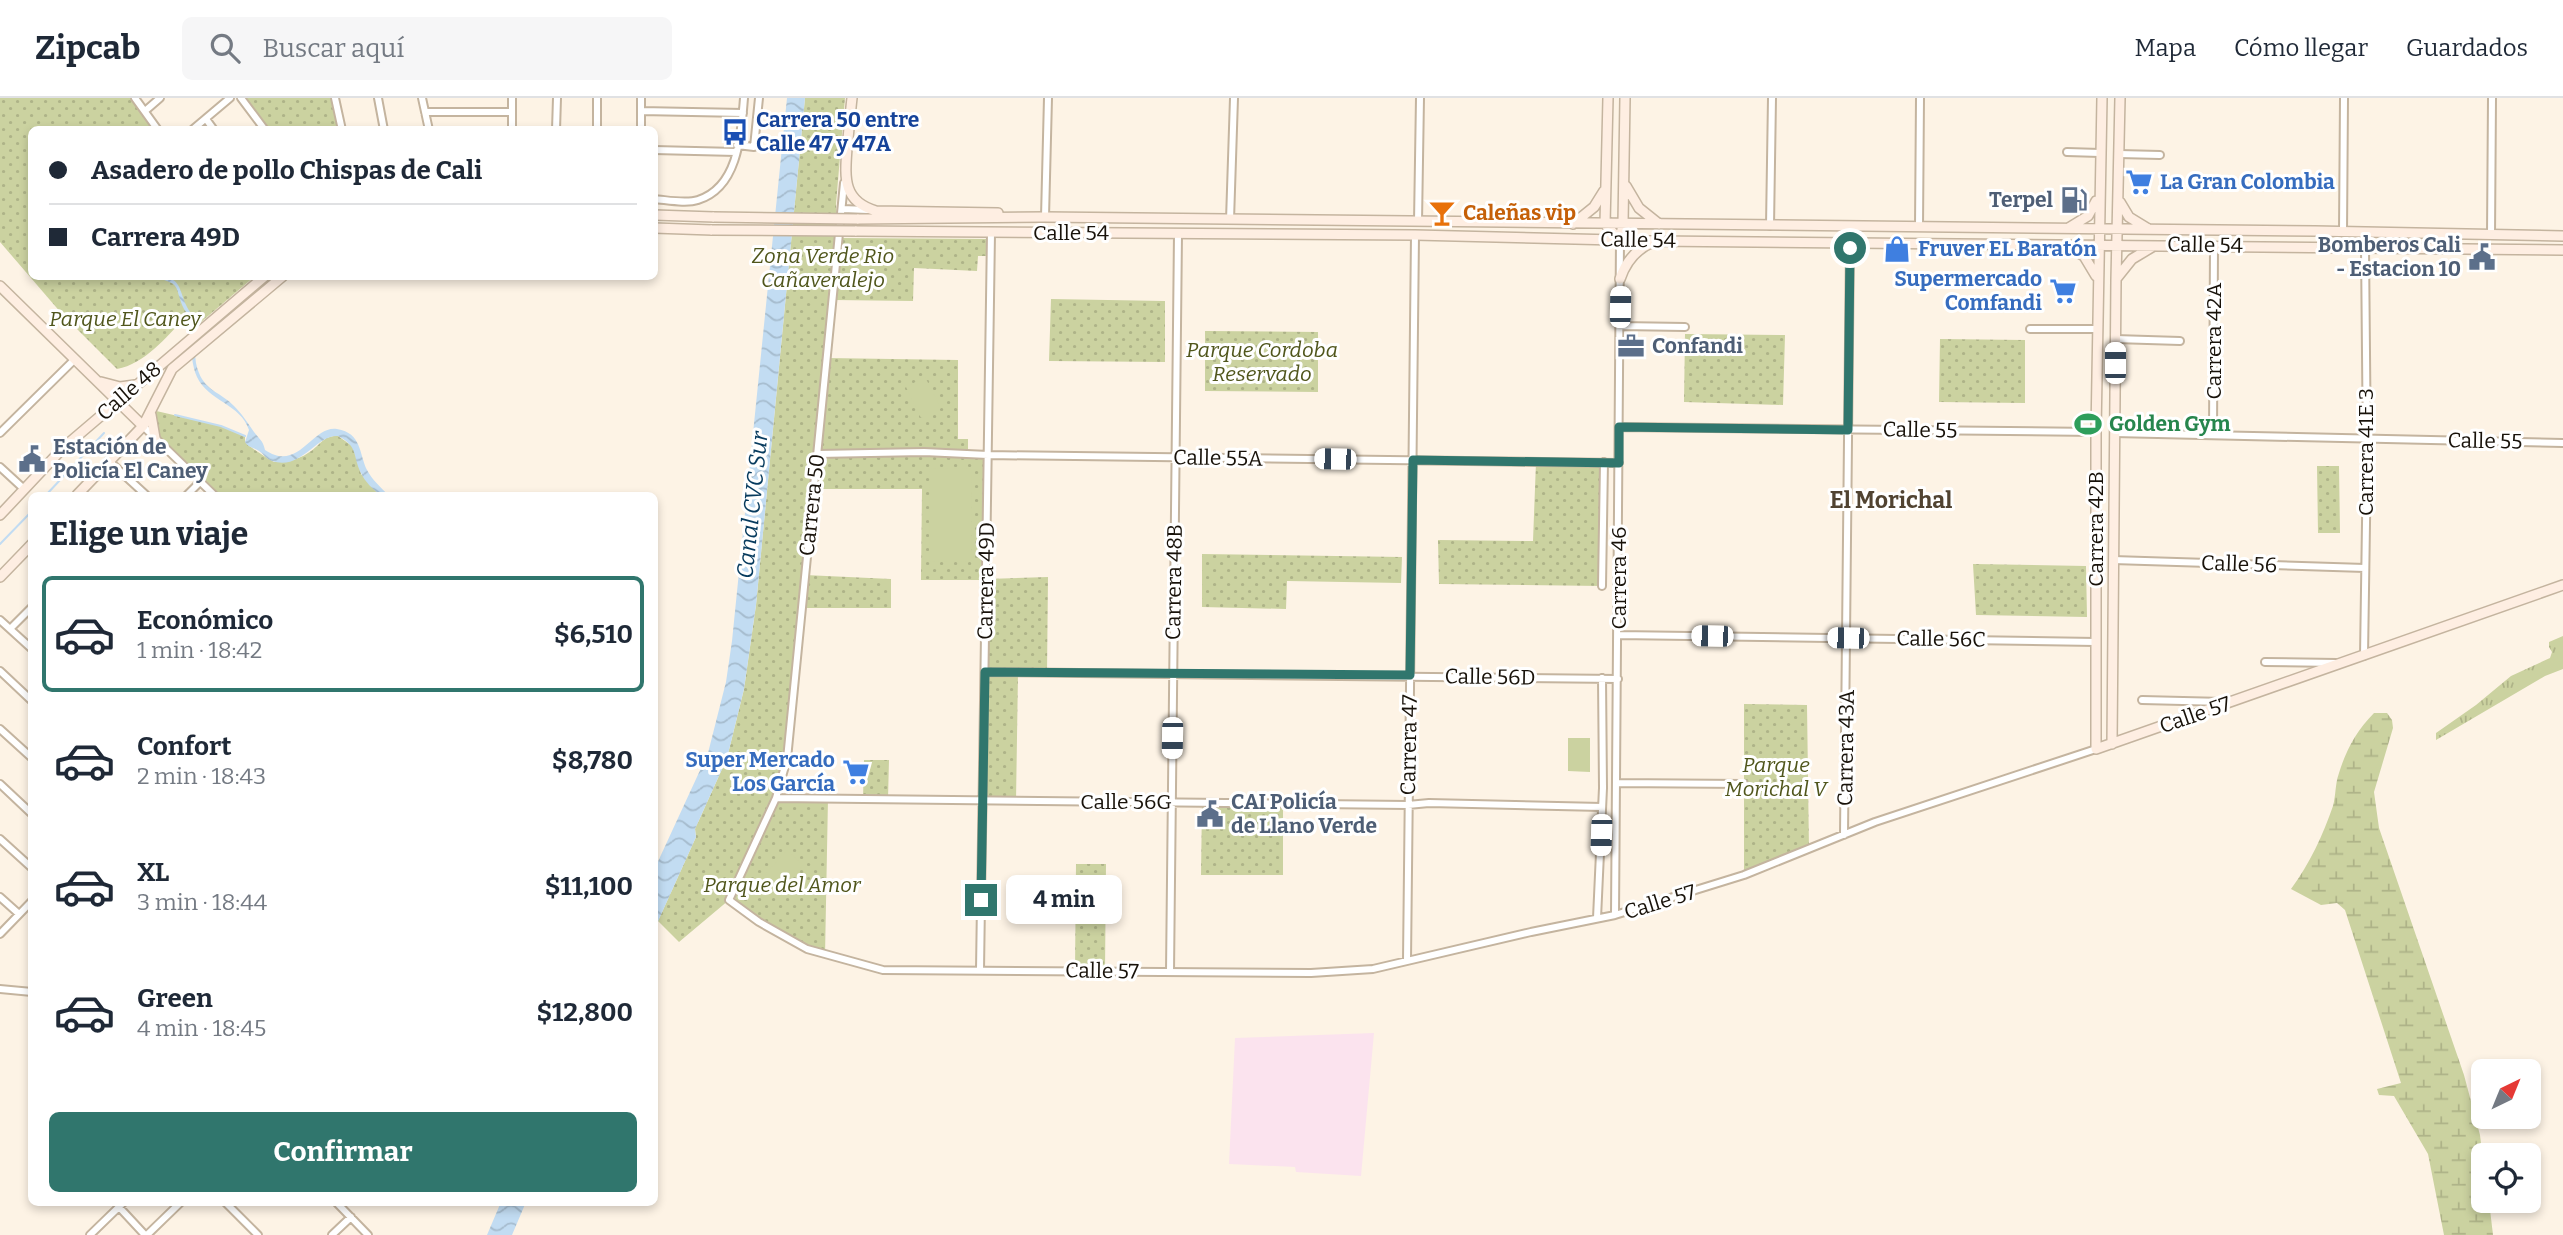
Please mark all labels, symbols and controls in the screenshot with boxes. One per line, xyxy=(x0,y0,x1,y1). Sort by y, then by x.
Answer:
search box xyxy=(182,17,672,80)
text: Zipcab xyxy=(35,28,140,68)
icon: search xyxy=(206,29,244,67)
text: Buscar aquí xyxy=(262,33,404,64)
text: Mapa xyxy=(2135,34,2196,62)
text: Cómo llegar xyxy=(2234,34,2368,62)
text: Guardados xyxy=(2406,34,2528,62)
place label: Carrera 50 entre Calle 47 y 47A xyxy=(756,107,919,157)
bus stop icon: Carrera 50 entre Calle 47 y 47A xyxy=(720,117,750,147)
text: Asadero de pollo Chispas de Cali xyxy=(91,155,482,186)
supermarket icon: La Gran Colombia xyxy=(2124,167,2154,197)
place label: La Gran Colombia xyxy=(2160,169,2335,195)
fuel station icon: Terpel xyxy=(2059,185,2089,215)
place label: Terpel xyxy=(1989,187,2053,213)
bar icon: Caleñas vip xyxy=(1427,198,1457,228)
place label: Caleñas vip xyxy=(1463,200,1576,226)
street label: Calle 54 xyxy=(1033,220,1109,246)
text: Carrera 49D xyxy=(91,222,240,253)
street label: Calle 54 xyxy=(1600,226,1676,254)
street label: Calle 54 xyxy=(2167,231,2243,259)
route start xyxy=(1834,232,1866,264)
place label: Bomberos Cali - Estacion 10 xyxy=(2318,232,2461,282)
shop icon: Fruver EL Baratón xyxy=(1882,234,1912,264)
place label: Fruver EL Baratón xyxy=(1918,236,2097,262)
public building icon: Bomberos Cali - Estacion 10 xyxy=(2467,242,2497,272)
park label: Zona Verde Rio Cañaveralejo xyxy=(752,243,894,293)
place label: Supermercado Comfandi xyxy=(1894,266,2042,316)
supermarket icon: Supermercado Comfandi xyxy=(2048,276,2078,306)
street label: Carrera 42A xyxy=(2201,283,2227,399)
car xyxy=(1610,286,1631,328)
park label: Parque El Caney xyxy=(49,306,202,332)
office icon: Confandi xyxy=(1616,331,1646,361)
place label: Confandi xyxy=(1652,333,1743,359)
park label: Parque Cordoba Reservado xyxy=(1186,337,1338,387)
car xyxy=(2105,342,2126,384)
street label: Calle 48 xyxy=(91,356,167,426)
street label: Carrera 41E 3 xyxy=(2353,388,2379,516)
sports icon: Golden Gym xyxy=(2073,409,2103,439)
place label: Golden Gym xyxy=(2109,411,2231,437)
street label: Calle 55 xyxy=(1882,416,1958,444)
street label: Calle 55 xyxy=(2447,427,2523,455)
water label: Canal CVC Sur xyxy=(730,428,774,580)
place label: Estación de Policía El Caney xyxy=(53,434,208,484)
public building icon: Estación de Policía El Caney xyxy=(17,444,47,474)
street label: Calle 55A xyxy=(1173,444,1263,472)
car xyxy=(1314,448,1357,470)
street label: Carrera 50 xyxy=(794,452,830,558)
street label: Carrera 42B xyxy=(2083,471,2109,587)
district label: El Morichal xyxy=(1830,486,1952,514)
text: Elige un viaje xyxy=(49,515,248,553)
street label: Carrera 49D xyxy=(972,522,1000,640)
street label: Carrera 48B xyxy=(1160,524,1188,640)
street label: Carrera 46 xyxy=(1606,527,1632,629)
street label: Calle 56 xyxy=(2201,550,2277,578)
icon: car xyxy=(53,603,116,666)
text: Económico xyxy=(137,605,273,636)
text: $6,510 xyxy=(554,619,633,650)
car xyxy=(1691,625,1734,647)
street label: Calle 56C xyxy=(1896,625,1986,653)
car xyxy=(1827,627,1870,649)
text: 1 min · 18:42 xyxy=(137,636,262,664)
street label: Calle 56D xyxy=(1444,663,1536,691)
street label: Carrera 43A xyxy=(1832,689,1860,806)
street label: Calle 57 xyxy=(2156,691,2235,739)
street label: Carrera 47 xyxy=(1395,694,1423,796)
car xyxy=(1162,717,1183,759)
icon: car xyxy=(53,729,116,792)
text: Confort xyxy=(137,731,232,762)
text: $8,780 xyxy=(552,745,633,776)
place label: Super Mercado Los García xyxy=(685,747,835,797)
park label: Parque Morichal V xyxy=(1725,752,1829,802)
supermarket icon: Super Mercado Los García xyxy=(841,757,871,787)
text: 2 min · 18:43 xyxy=(137,762,266,790)
street label: Calle 56G xyxy=(1080,789,1172,815)
place label: CAI Policía de Llano Verde xyxy=(1231,789,1377,839)
public building icon: CAI Policía de Llano Verde xyxy=(1195,799,1225,829)
car xyxy=(1590,814,1613,856)
icon: car xyxy=(53,855,116,918)
text: XL xyxy=(137,857,169,888)
text: $11,100 xyxy=(545,871,633,902)
park label: Parque del Amor xyxy=(703,872,862,898)
callout: 4 min xyxy=(1006,876,1121,924)
street label: Calle 57 xyxy=(1621,879,1699,925)
route end xyxy=(965,884,997,916)
text: 4 min xyxy=(1033,885,1095,913)
text: 3 min · 18:44 xyxy=(137,888,267,916)
street label: Calle 57 xyxy=(1065,957,1140,985)
icon: car xyxy=(53,981,116,1044)
text: Green xyxy=(137,983,213,1014)
text: $12,800 xyxy=(536,997,633,1028)
text: 4 min · 18:45 xyxy=(137,1014,266,1042)
north arrow xyxy=(2471,1059,2541,1129)
map controls xyxy=(2471,1059,2541,1213)
button: Confirmar xyxy=(49,1112,637,1192)
button: locate xyxy=(2471,1143,2541,1213)

